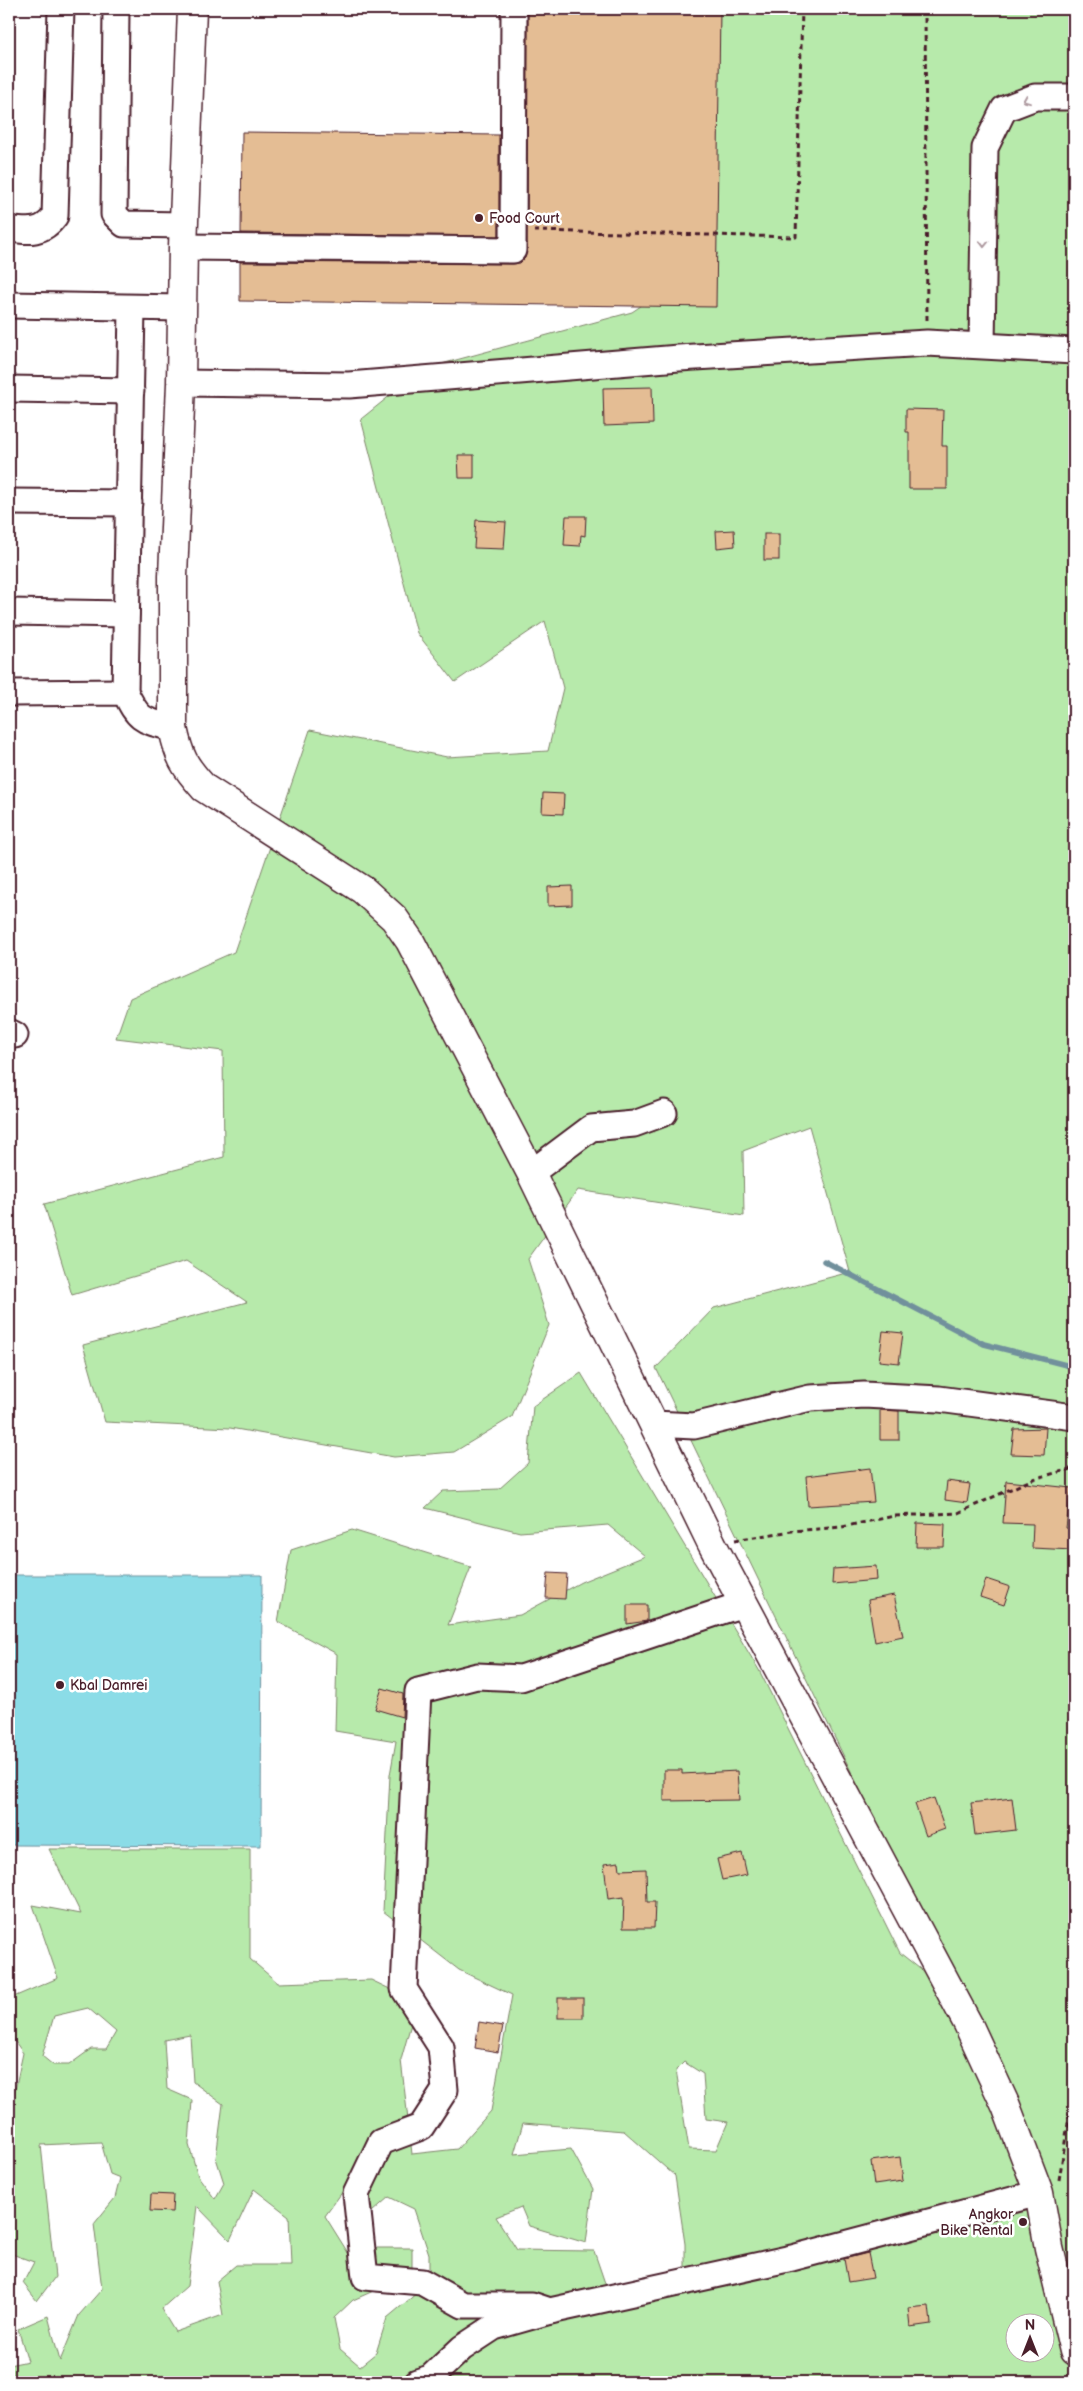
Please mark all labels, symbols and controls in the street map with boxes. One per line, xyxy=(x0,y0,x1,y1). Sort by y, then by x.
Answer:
one-way arrow xyxy=(1022,94,1031,105)
place label: Food Court xyxy=(489,210,560,227)
marker: Food Court xyxy=(473,212,485,224)
one-way arrow xyxy=(979,240,989,248)
place label: Kbal Damrei xyxy=(70,1677,148,1694)
marker: Kbal Damrei xyxy=(54,1679,66,1691)
place label: Angkor Bike Rental xyxy=(940,2206,1014,2239)
marker: Angkor Bike Rental xyxy=(1017,2216,1029,2228)
north arrow xyxy=(1006,2314,1056,2364)
text: N xyxy=(1025,2317,1035,2334)

